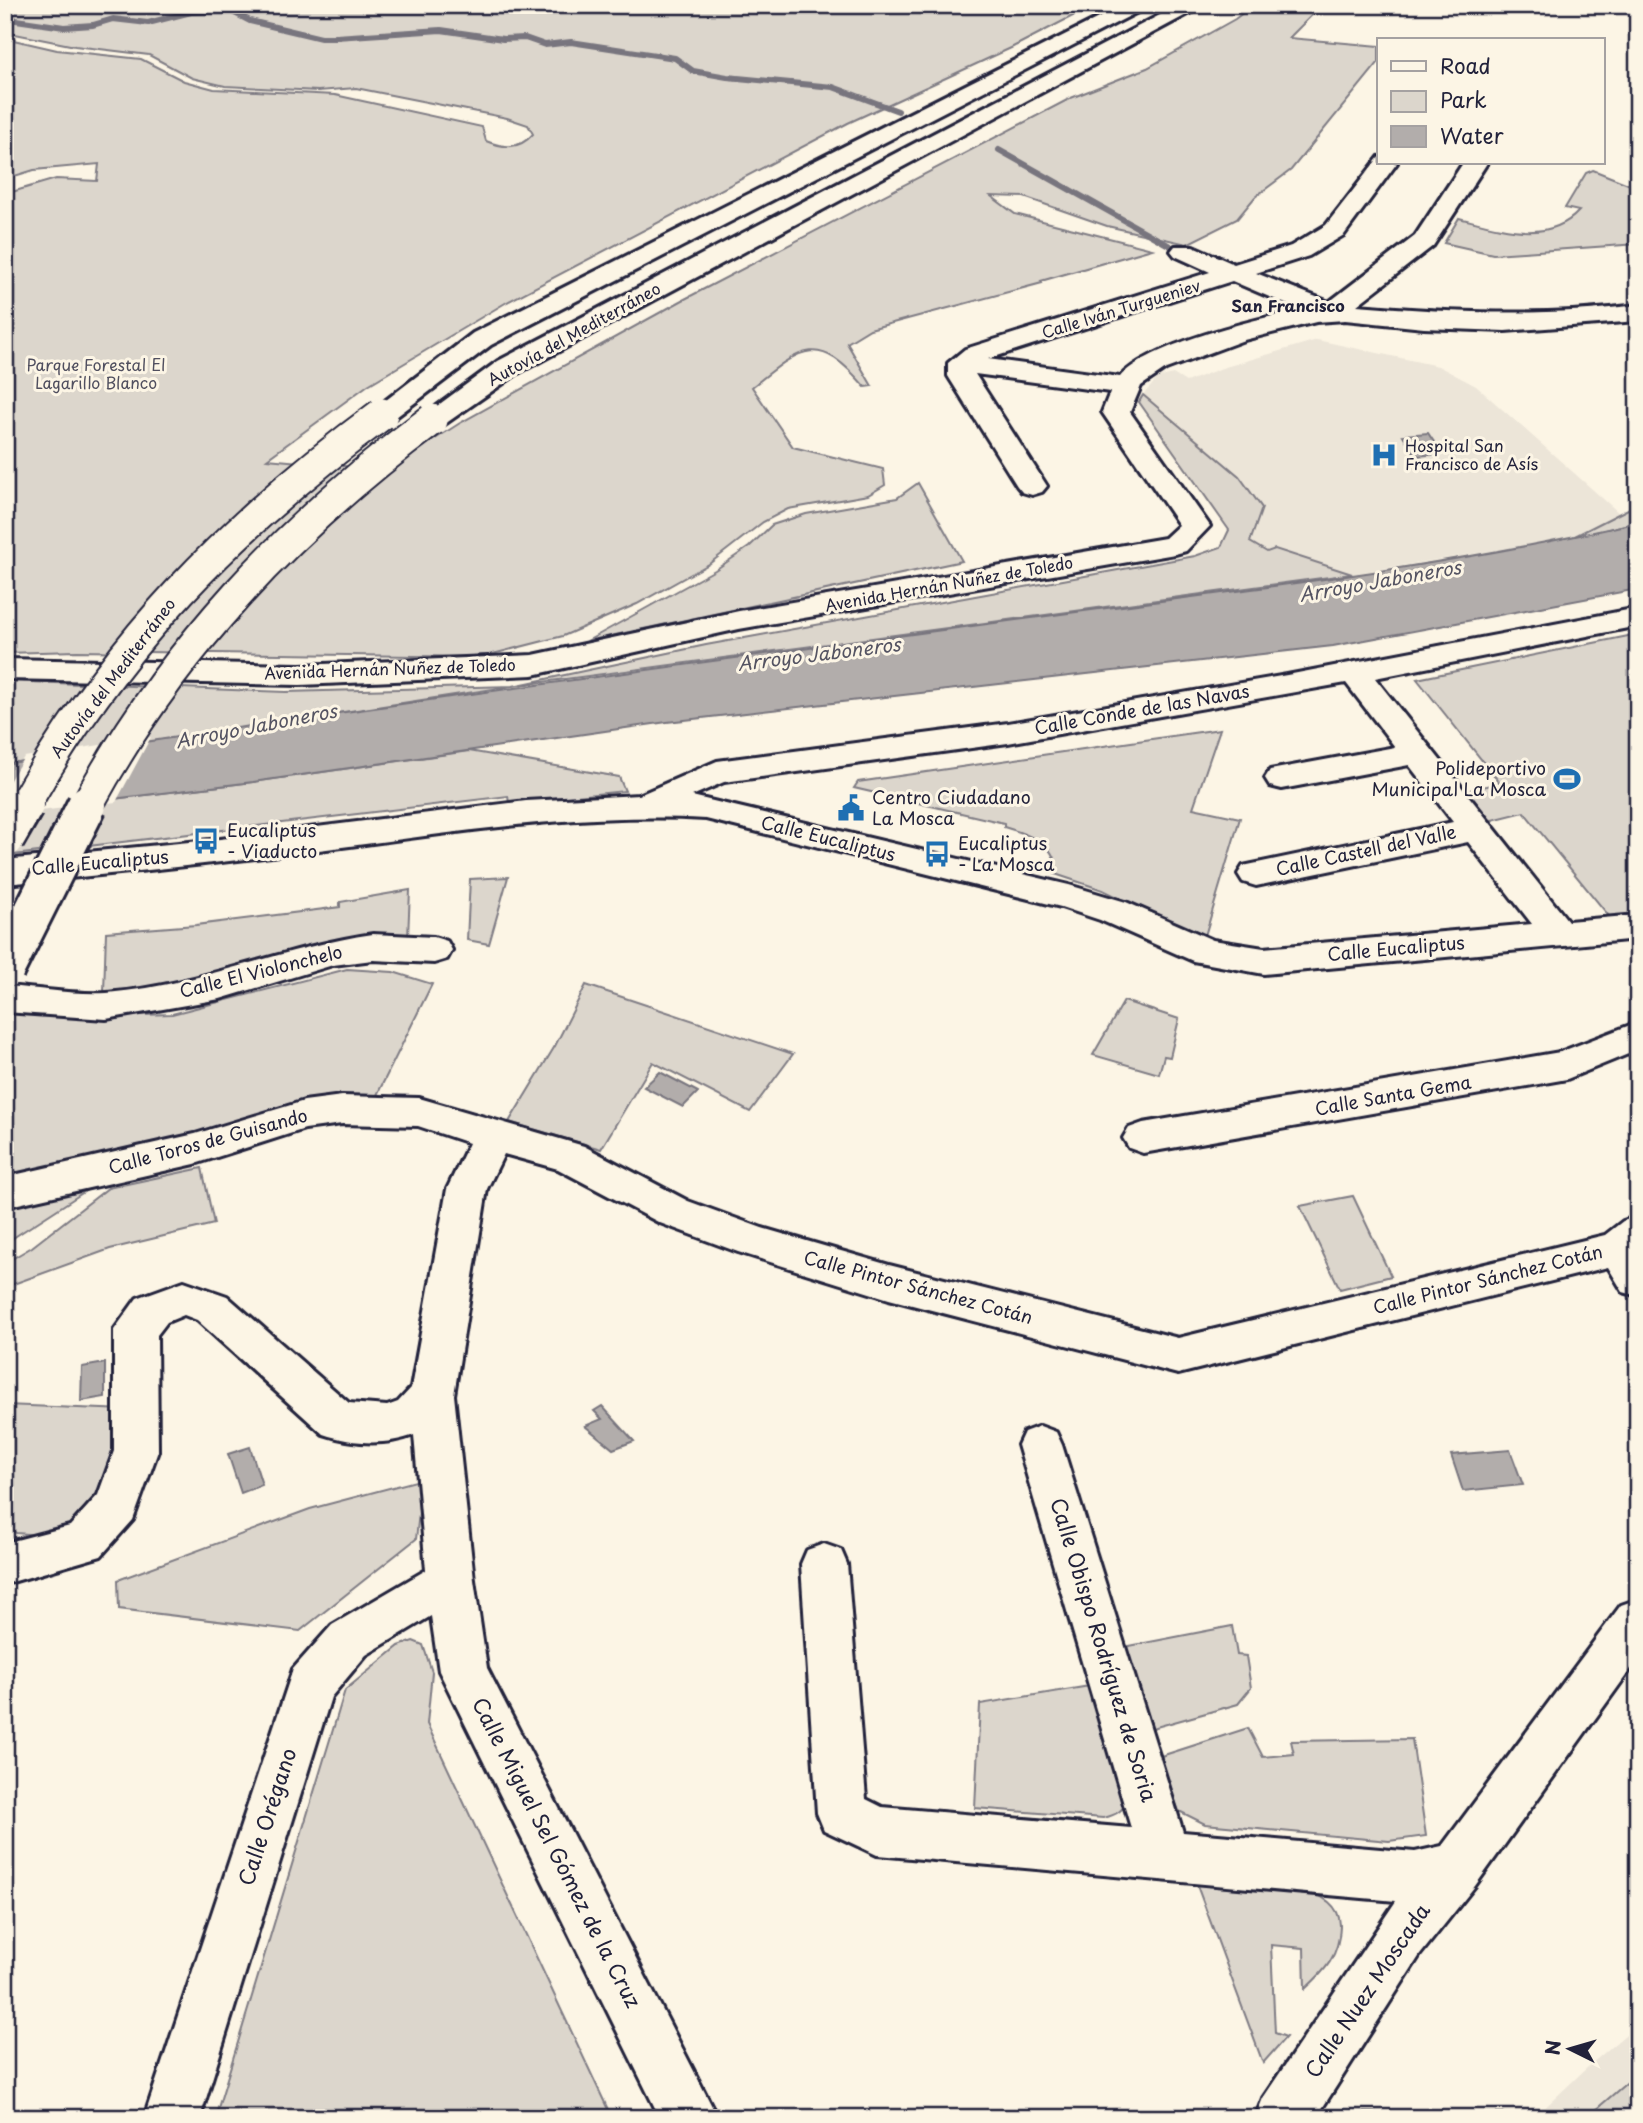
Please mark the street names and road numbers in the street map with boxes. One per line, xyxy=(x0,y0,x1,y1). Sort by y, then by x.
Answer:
street label: Calle Iván Turgueniev xyxy=(1038,272,1204,344)
street label: Autovía del Mediterráneo xyxy=(483,275,665,391)
street label: Avenida Hernán Nuñez de Toledo xyxy=(823,549,1075,617)
street label: Autovía del Mediterráneo xyxy=(44,592,180,762)
street label: Avenida Hernán Nuñez de Toledo xyxy=(264,652,516,684)
street label: Calle Conde de las Navas xyxy=(1032,676,1251,741)
street label: Calle Eucaliptus xyxy=(758,808,898,867)
street label: Calle Castell del Valle xyxy=(1273,817,1458,882)
street label: Calle Eucaliptus xyxy=(30,842,170,881)
street label: Calle Eucaliptus xyxy=(1326,928,1466,967)
street label: Calle El Violonchelo xyxy=(176,937,345,1004)
street label: Calle Santa Gema xyxy=(1313,1067,1473,1122)
street label: Calle Toros de Guisando xyxy=(105,1101,310,1180)
street label: Calle Pintor Sánchez Cotán xyxy=(1370,1237,1605,1320)
street label: Calle Pintor Sánchez Cotán xyxy=(801,1243,1036,1330)
street label: Calle Obispo Rodríguez de Soria xyxy=(1043,1493,1167,1806)
street label: Calle Miguel Sel Gómez de la Cruz xyxy=(465,1691,650,2013)
street label: Calle Orégano xyxy=(229,1743,303,1889)
street label: Calle Nuez Moscada xyxy=(1296,1896,1437,2084)

